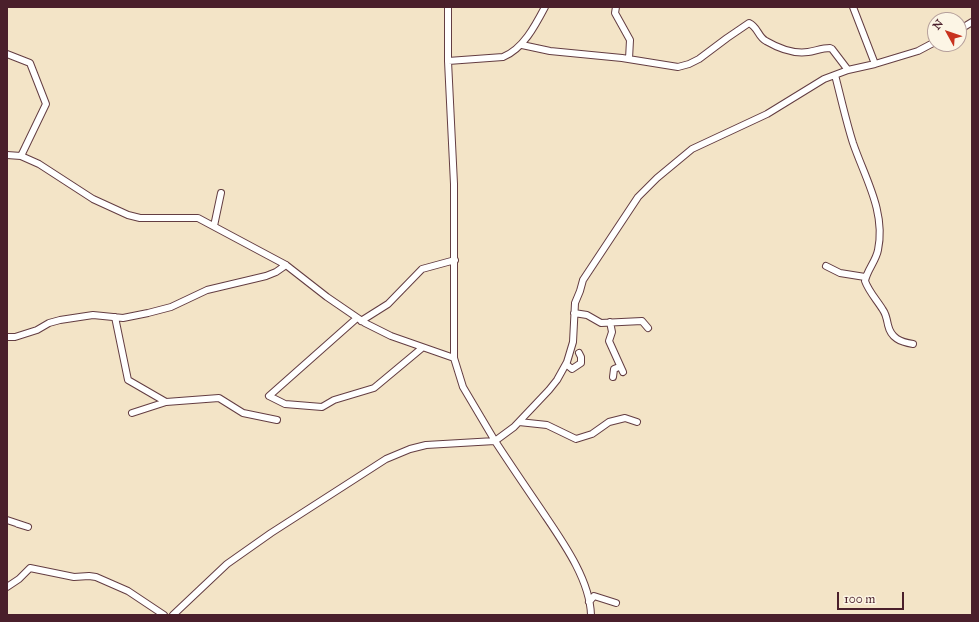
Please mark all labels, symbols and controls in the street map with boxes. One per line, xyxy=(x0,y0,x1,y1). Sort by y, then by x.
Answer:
north arrow xyxy=(927,12,967,52)
text: N xyxy=(930,17,946,32)
scale bar xyxy=(839,584,906,610)
text: 100 m xyxy=(844,592,875,606)

